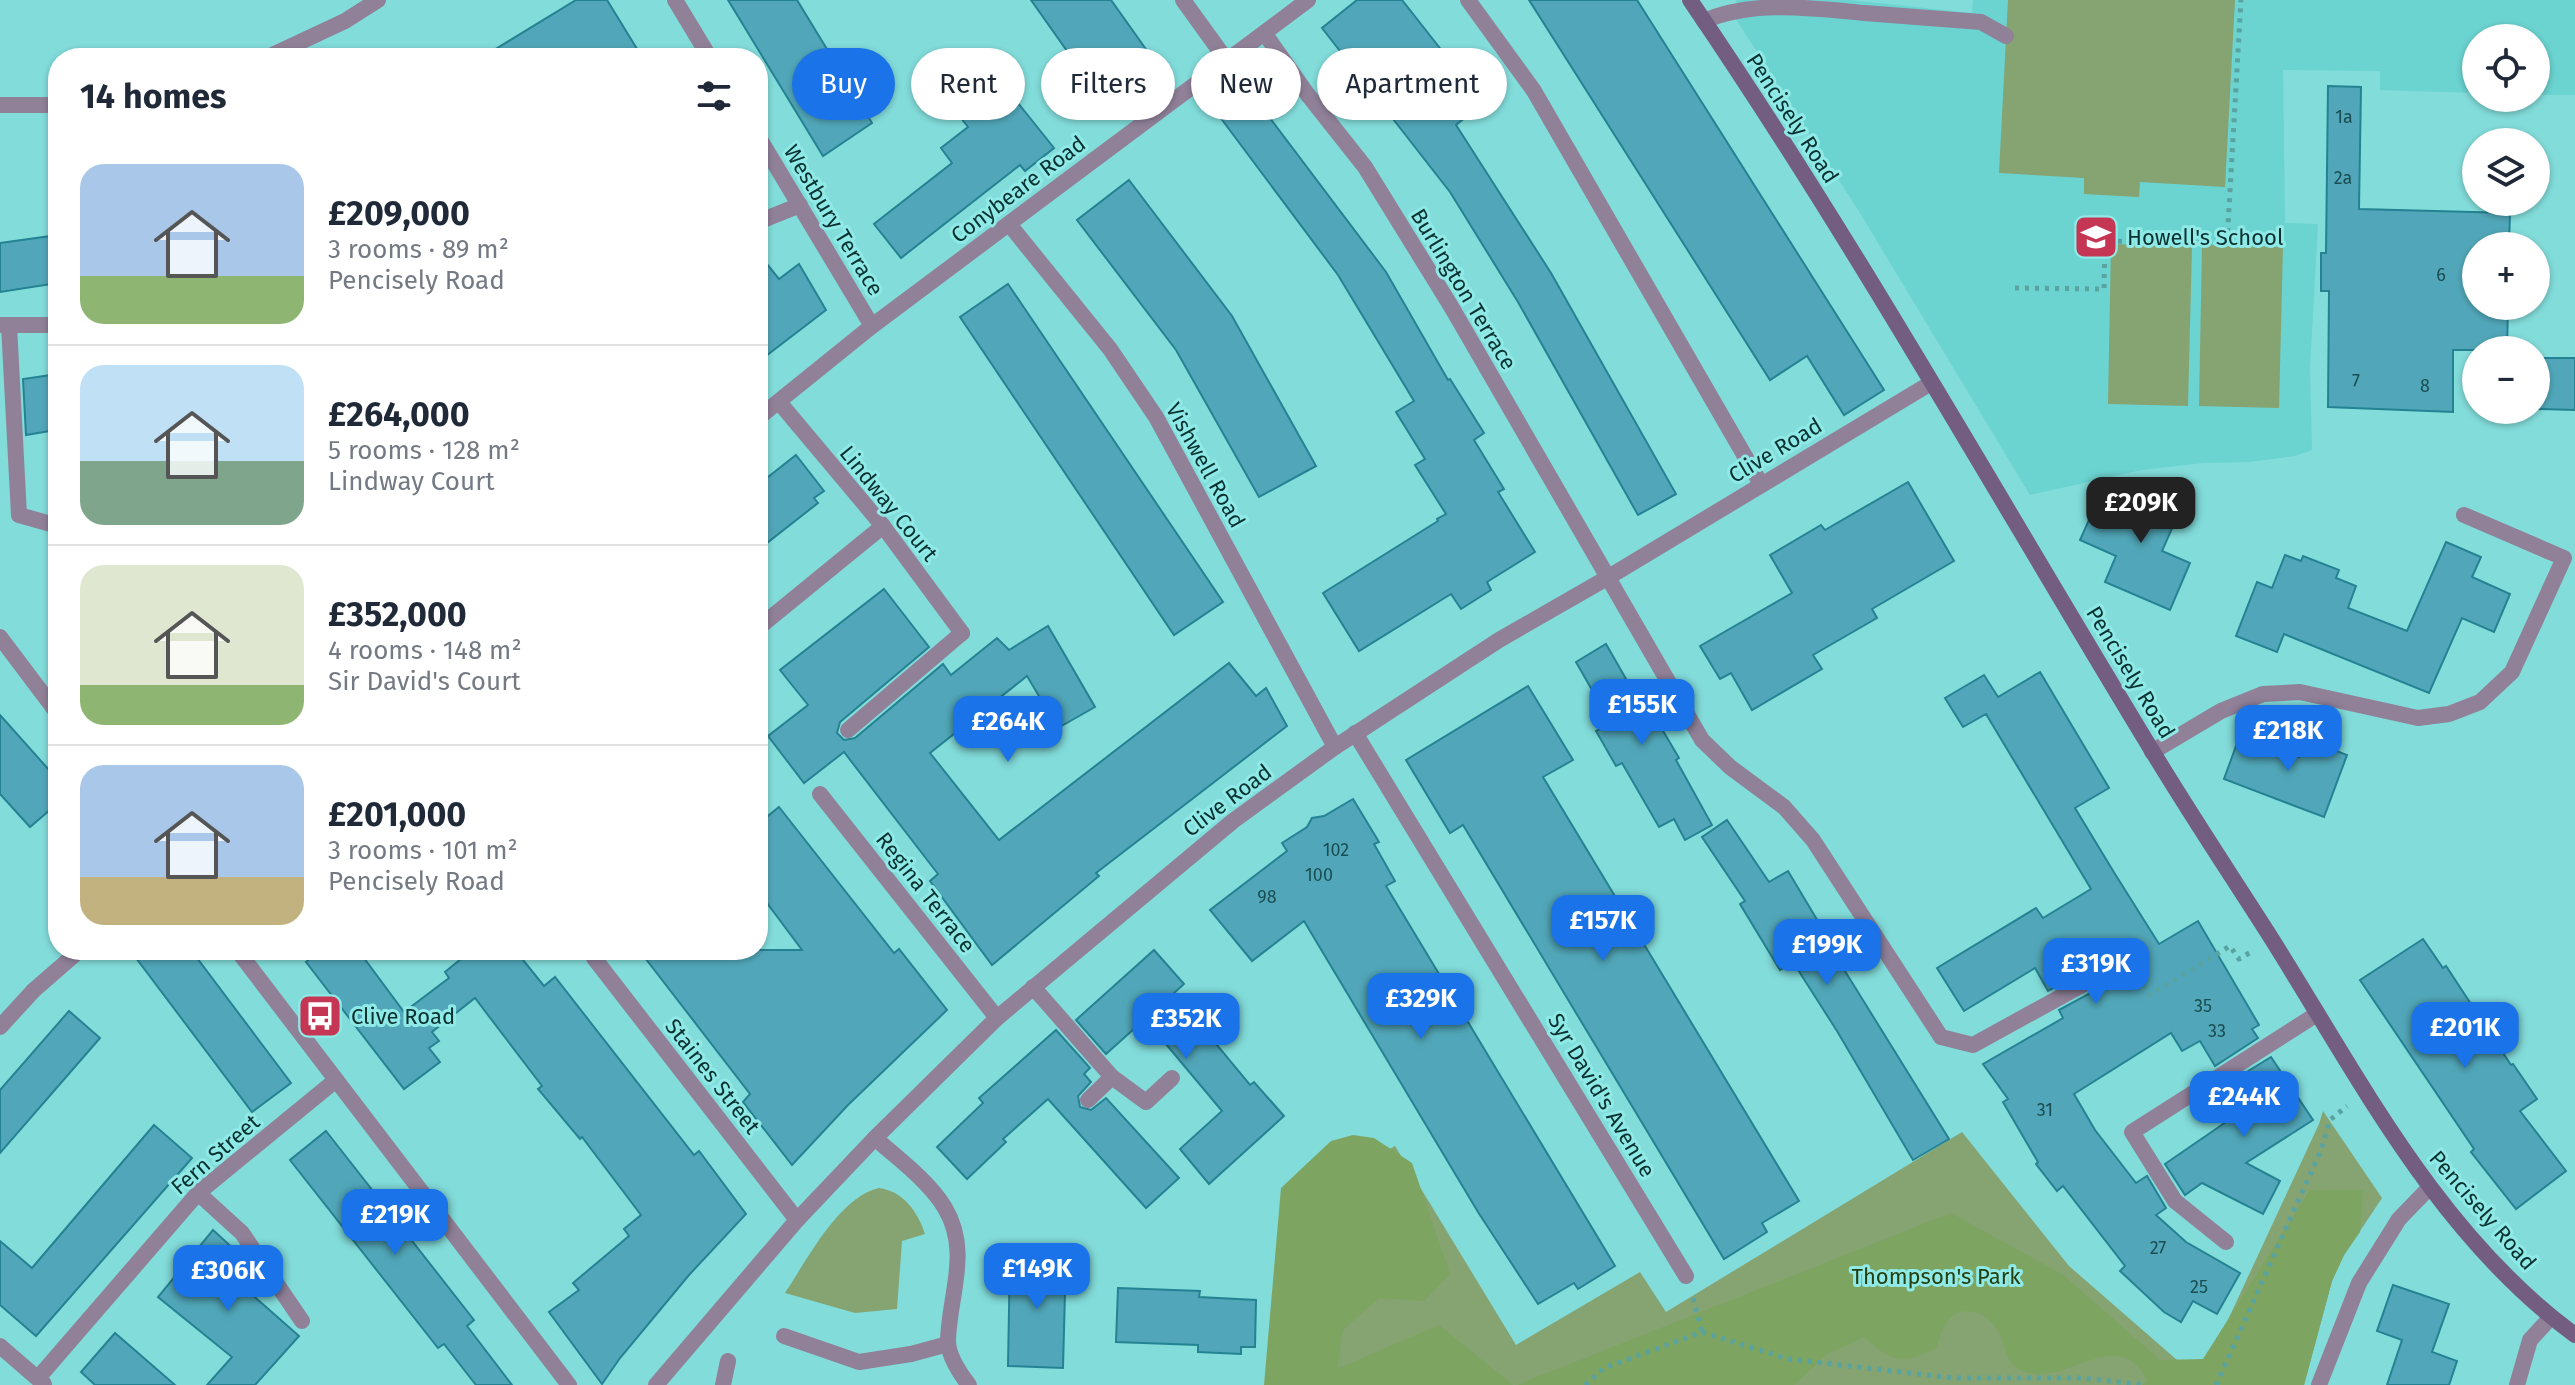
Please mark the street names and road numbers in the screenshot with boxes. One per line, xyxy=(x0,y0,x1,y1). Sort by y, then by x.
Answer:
street label: Pencisely Road xyxy=(1741,48,1845,188)
street label: Conybeare Road xyxy=(946,130,1091,249)
street label: Westbury Terrace xyxy=(778,140,889,301)
street label: Burlington Terrace xyxy=(1405,204,1522,375)
street label: Vishwell Road xyxy=(1160,398,1251,532)
street label: Clive Road xyxy=(1724,412,1827,489)
street label: Lindway Court xyxy=(834,440,943,567)
street label: Pencisely Road xyxy=(2080,601,2181,743)
street label: Clive Road xyxy=(1178,758,1277,842)
street label: Regina Terrace xyxy=(870,827,981,958)
street label: Syr David's Avenue xyxy=(1542,1008,1661,1182)
street label: Staines Street xyxy=(659,1013,766,1139)
street label: Fern Street xyxy=(165,1108,265,1200)
street label: Pencisely Road xyxy=(2423,1145,2542,1276)

